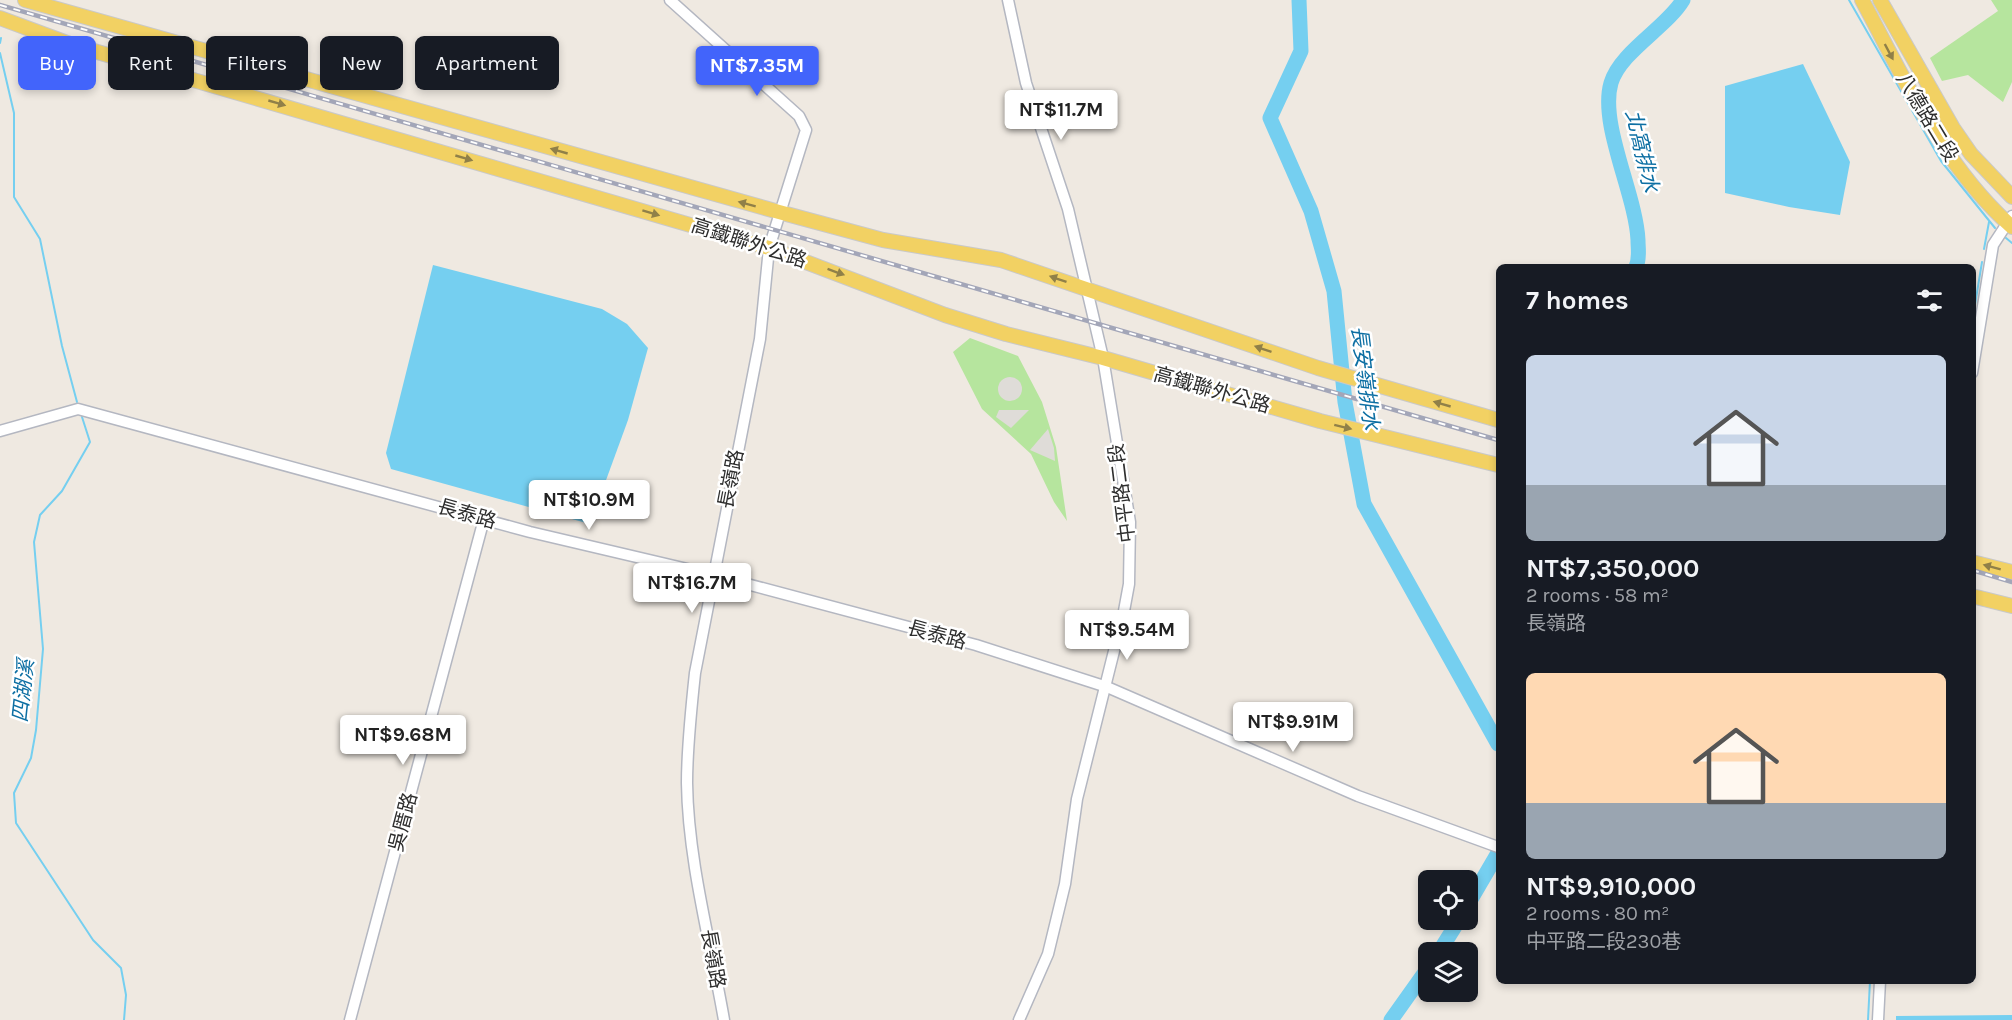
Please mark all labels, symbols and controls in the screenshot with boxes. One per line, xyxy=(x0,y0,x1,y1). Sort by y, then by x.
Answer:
chip: Buy xyxy=(18,36,96,90)
chip: Rent xyxy=(108,36,194,90)
chip: Filters xyxy=(206,36,308,90)
chip: New xyxy=(320,36,403,90)
chip: Apartment xyxy=(415,36,559,90)
one-way arrow xyxy=(1884,43,1894,60)
pin: NT$7.35M xyxy=(695,46,819,97)
text: NT$7.35M xyxy=(710,54,804,77)
street label: 八德路二段 xyxy=(1891,68,1963,166)
pin: NT$11.7M xyxy=(999,90,1123,141)
text: NT$11.7M xyxy=(1019,98,1103,121)
one-way arrow xyxy=(268,99,286,108)
water label: 北窩排水 xyxy=(1621,107,1663,196)
one-way arrow xyxy=(550,146,568,155)
one-way arrow xyxy=(455,154,473,163)
one-way arrow xyxy=(738,198,756,208)
one-way arrow xyxy=(642,209,660,218)
street label: 高鐵聯外公路 xyxy=(688,214,810,272)
one-way arrow xyxy=(828,268,846,278)
one-way arrow xyxy=(1049,274,1067,284)
icon: filters xyxy=(1913,284,1946,317)
text: 7 homes xyxy=(1526,285,1629,316)
water label: 長安嶺排水 xyxy=(1347,324,1383,433)
one-way arrow xyxy=(1254,344,1272,354)
street label: 高鐵聯外公路 xyxy=(1151,362,1273,418)
icon: home xyxy=(1682,394,1790,502)
one-way arrow xyxy=(1433,399,1451,408)
one-way arrow xyxy=(1334,422,1353,432)
street label: 中平路二段 xyxy=(1104,442,1140,544)
street label: 長嶺路 xyxy=(714,447,748,511)
pin: NT$10.9M xyxy=(527,480,651,531)
text: NT$10.9M xyxy=(543,488,635,511)
street label: 長泰路 xyxy=(435,495,499,533)
text: NT$7,350,000 xyxy=(1526,553,1700,584)
one-way arrow xyxy=(1983,562,2001,571)
pin: NT$16.7M xyxy=(630,563,754,614)
text: NT$16.7M xyxy=(647,571,737,594)
text: 2 rooms · 58 m² xyxy=(1526,584,1669,607)
pin: NT$9.54M xyxy=(1065,610,1189,661)
text: 長嶺路 xyxy=(1526,612,1586,635)
street label: 長泰路 xyxy=(905,616,969,654)
text: NT$9.54M xyxy=(1079,618,1175,641)
water label: 四湖溪 xyxy=(8,655,39,724)
pin: NT$9.91M xyxy=(1231,702,1355,753)
text: NT$9.91M xyxy=(1247,710,1339,733)
icon: home xyxy=(1682,712,1790,820)
pin: NT$9.68M xyxy=(341,715,465,766)
text: NT$9.68M xyxy=(354,723,452,746)
street label: 吳厝路 xyxy=(384,790,422,854)
map controls xyxy=(1418,870,1478,1002)
button: locate xyxy=(1418,870,1478,930)
text: NT$9,910,000 xyxy=(1526,871,1696,902)
text: 2 rooms · 80 m² xyxy=(1526,902,1669,925)
street label: 長嶺路 xyxy=(696,927,730,991)
text: 中平路二段230巷 xyxy=(1526,930,1681,953)
button: layers xyxy=(1418,942,1478,1002)

